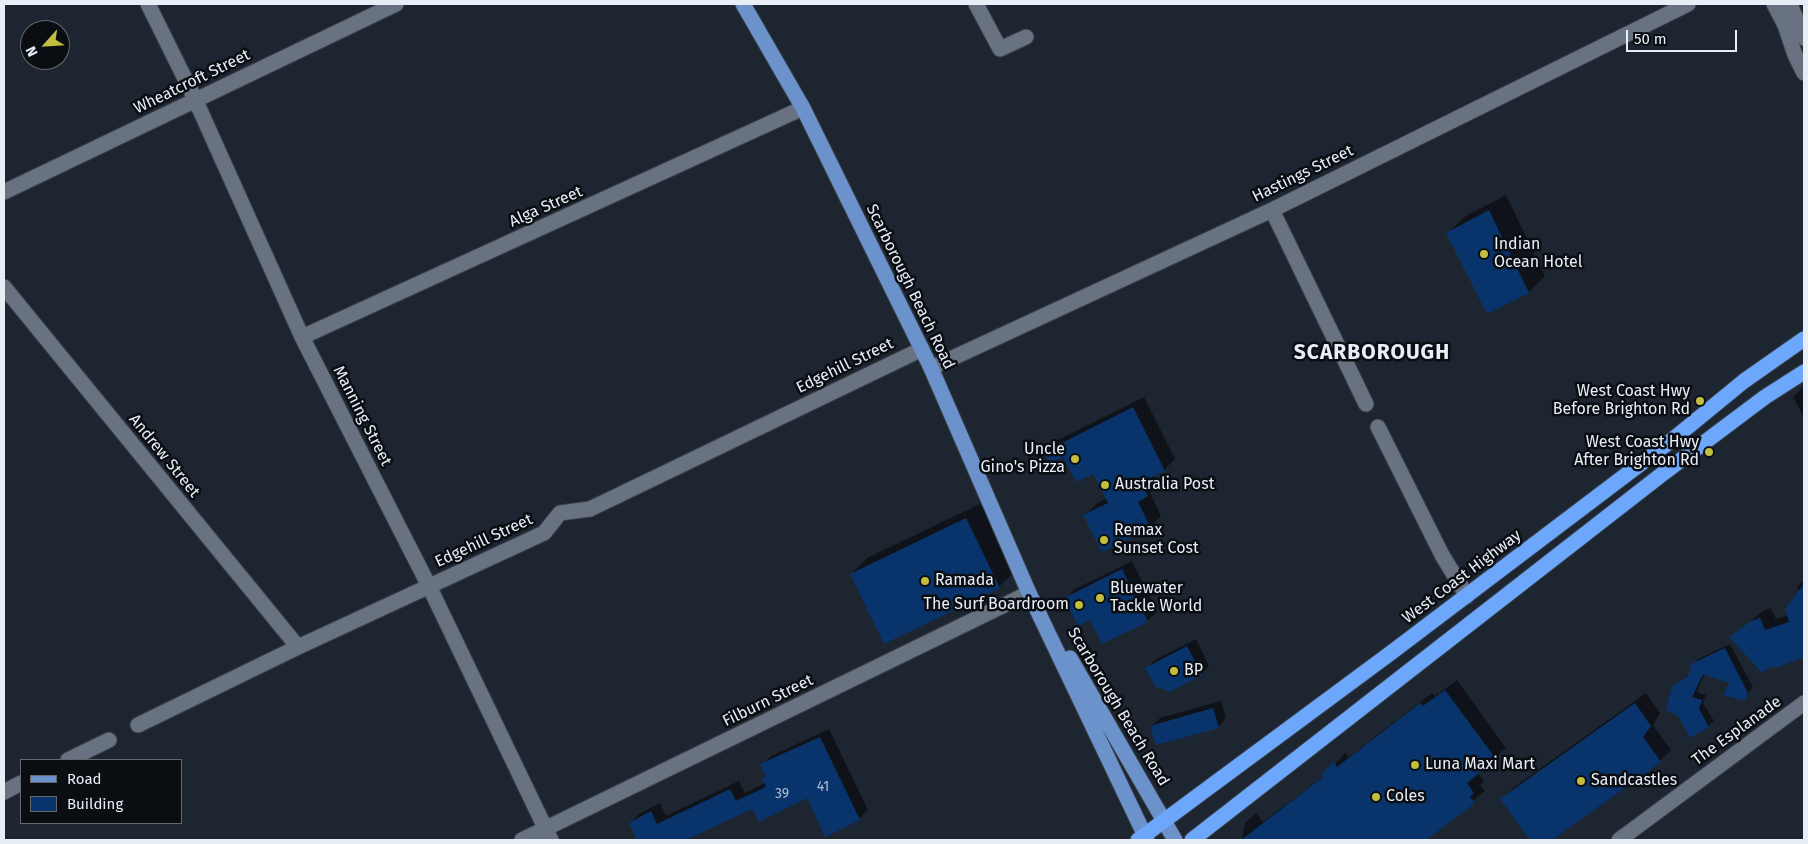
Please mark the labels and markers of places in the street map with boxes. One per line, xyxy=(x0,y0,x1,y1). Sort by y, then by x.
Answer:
place label: Indian Ocean Hotel xyxy=(1494,235,1582,273)
marker: Indian Ocean Hotel xyxy=(1478,248,1490,260)
place label: West Coast Hwy Before Brighton Rd xyxy=(1553,382,1690,420)
marker: West Coast Hwy Before Brighton Rd xyxy=(1694,395,1706,407)
place label: West Coast Hwy After Brighton Rd xyxy=(1574,433,1699,471)
place label: Uncle Gino's Pizza xyxy=(981,440,1065,478)
marker: West Coast Hwy After Brighton Rd xyxy=(1703,446,1715,458)
marker: Uncle Gino's Pizza xyxy=(1069,453,1081,465)
place label: Australia Post xyxy=(1115,475,1214,495)
marker: Australia Post xyxy=(1099,479,1111,491)
place label: Remax Sunset Cost xyxy=(1114,521,1199,559)
marker: Remax Sunset Cost xyxy=(1098,534,1110,546)
place label: Ramada xyxy=(935,571,994,591)
marker: Ramada xyxy=(919,575,931,587)
place label: Bluewater Tackle World xyxy=(1110,579,1202,617)
marker: Bluewater Tackle World xyxy=(1094,592,1106,604)
place label: The Surf Boardroom xyxy=(924,595,1069,615)
marker: The Surf Boardroom xyxy=(1073,599,1085,611)
place label: BP xyxy=(1184,661,1203,681)
marker: BP xyxy=(1168,665,1180,677)
place label: Luna Maxi Mart xyxy=(1425,755,1535,775)
marker: Luna Maxi Mart xyxy=(1409,759,1421,771)
place label: Sandcastles xyxy=(1591,771,1677,791)
marker: Sandcastles xyxy=(1575,775,1587,787)
place label: Coles xyxy=(1386,787,1425,807)
marker: Coles xyxy=(1370,791,1382,803)

